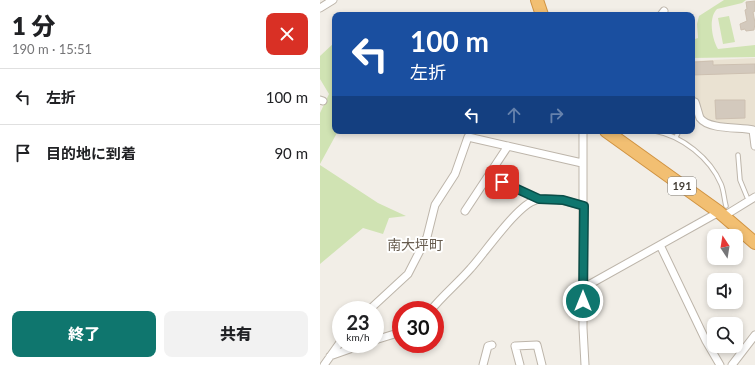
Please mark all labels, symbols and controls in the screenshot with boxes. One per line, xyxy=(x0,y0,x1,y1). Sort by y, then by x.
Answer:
text: 1 分 xyxy=(12,11,55,40)
button: close xyxy=(266,13,308,55)
text: 100 m xyxy=(410,24,489,58)
icon: left xyxy=(344,28,396,80)
text: 190 m · 15:51 xyxy=(12,41,92,57)
text: 左折 xyxy=(410,61,446,83)
icon: left xyxy=(12,86,34,108)
text: 左折 xyxy=(46,88,76,106)
text: 100 m xyxy=(266,88,308,106)
icon: left xyxy=(461,104,483,126)
icon: ahead xyxy=(503,104,525,126)
icon: right xyxy=(545,104,567,126)
icon: arrive xyxy=(12,142,34,164)
text: 目的地に到着 xyxy=(46,144,136,162)
text: 90 m xyxy=(274,144,308,162)
pin xyxy=(485,165,519,199)
icon: arrive xyxy=(491,171,513,193)
road number: 191 xyxy=(668,177,696,195)
north arrow xyxy=(707,229,743,265)
map controls xyxy=(707,229,743,353)
district label: 南大坪町 xyxy=(387,236,443,253)
button: sound xyxy=(707,273,743,309)
position arrow xyxy=(562,280,604,322)
speed limit sign: 30 xyxy=(392,301,444,353)
text: 23 xyxy=(346,310,370,334)
button: 終了 xyxy=(12,311,156,357)
button: 共有 xyxy=(164,311,308,357)
button: search xyxy=(707,317,743,353)
text: km/h xyxy=(346,331,370,343)

